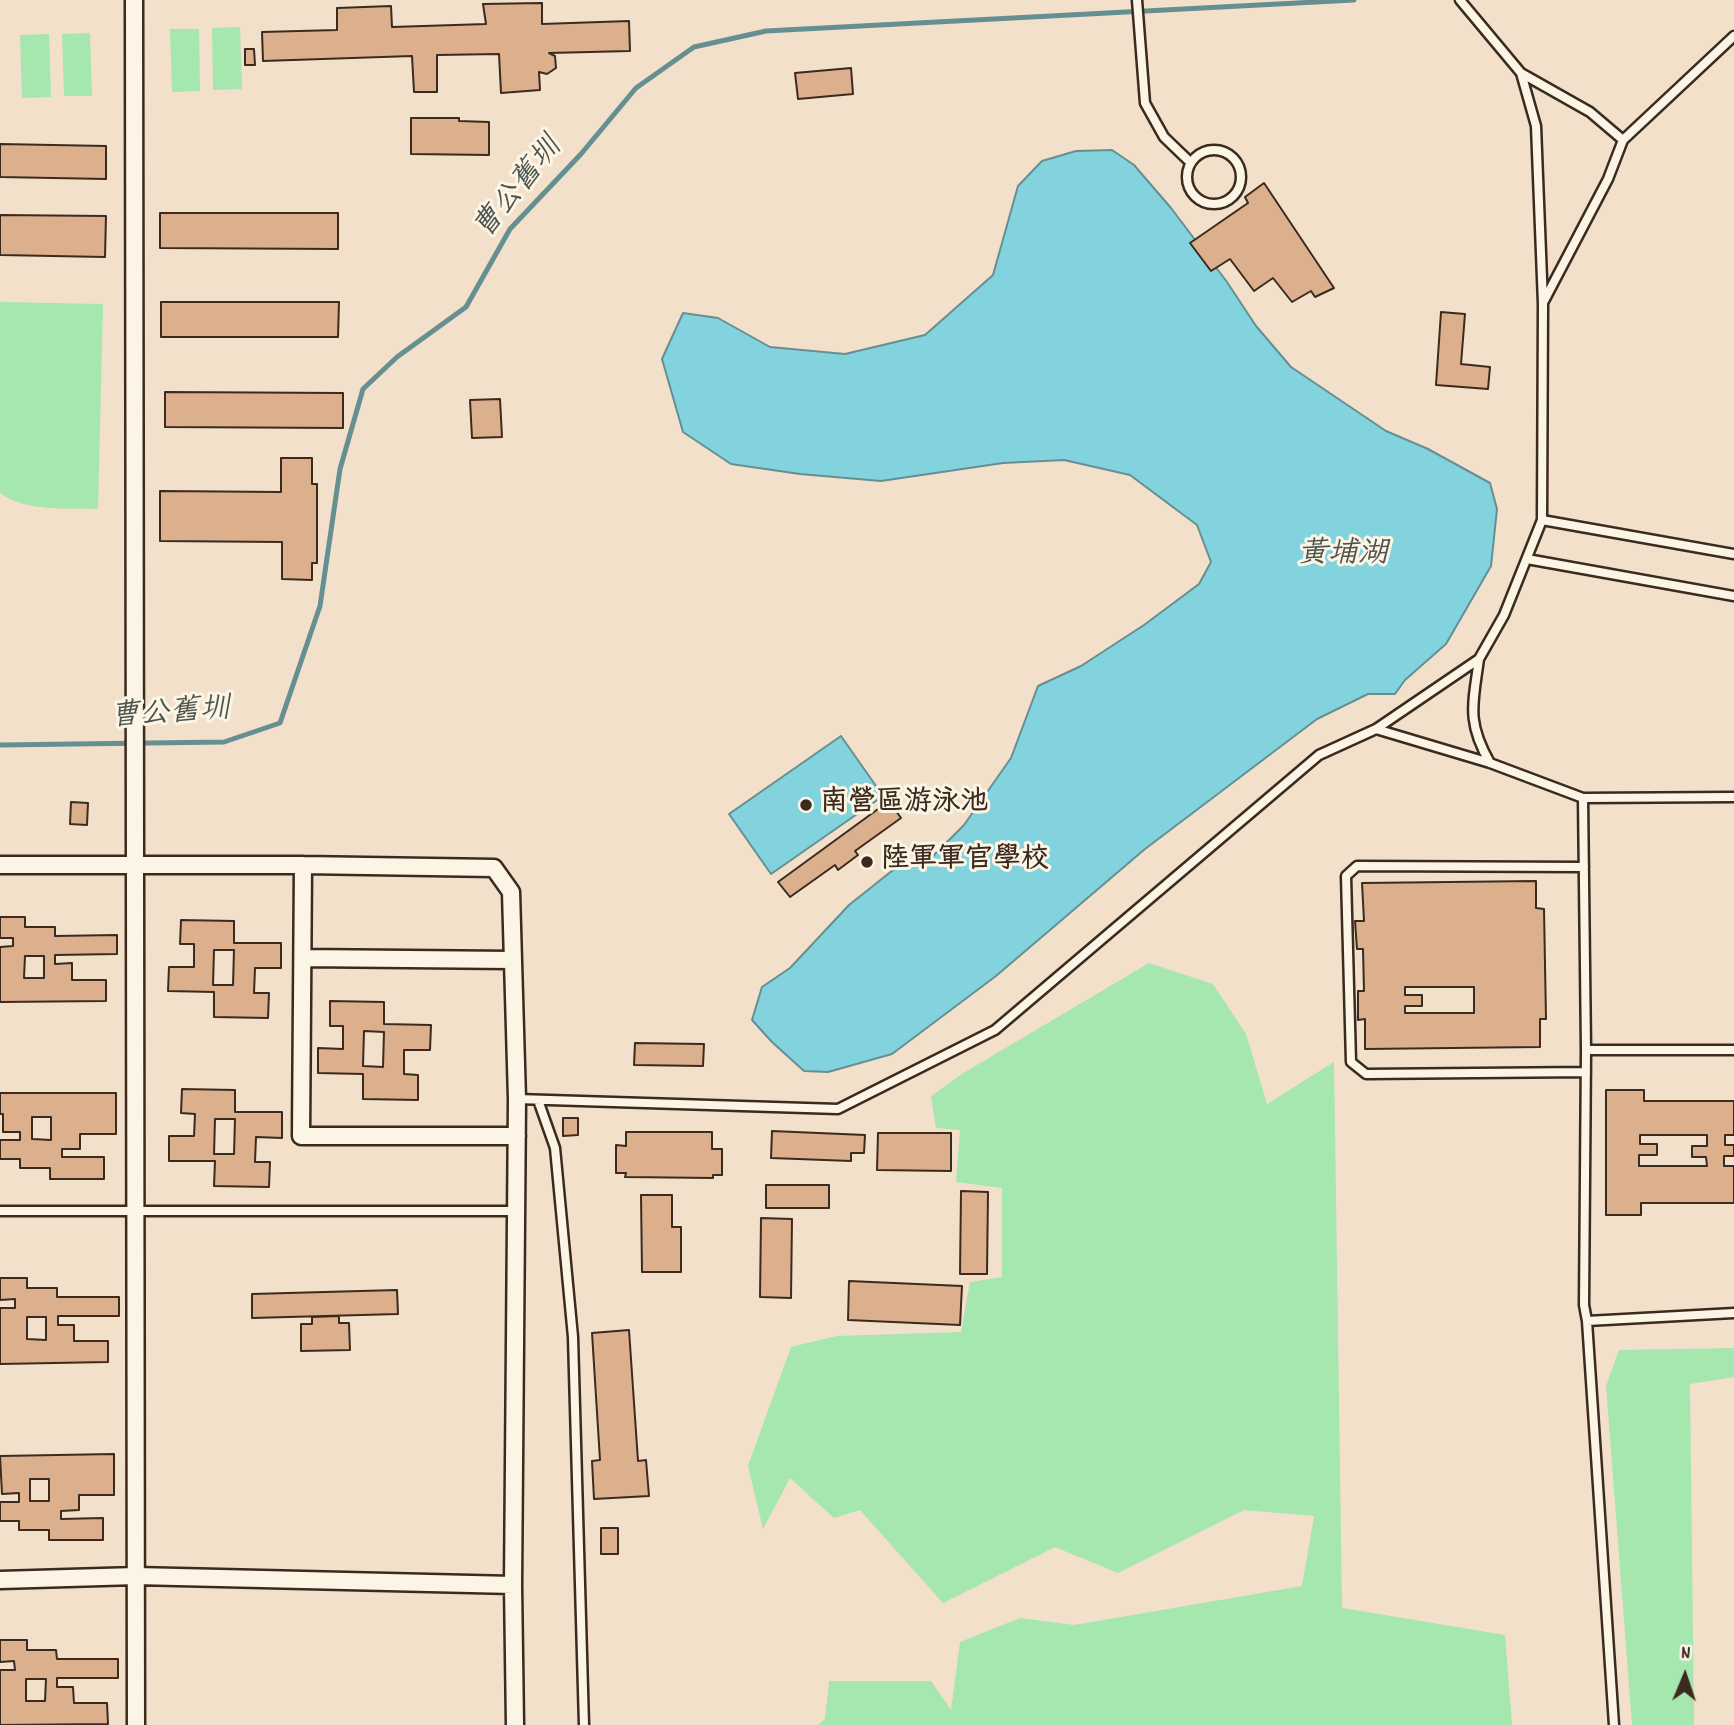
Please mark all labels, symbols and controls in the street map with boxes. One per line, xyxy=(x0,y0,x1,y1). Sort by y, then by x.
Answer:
water label: 曹公舊圳 xyxy=(468,132,572,248)
water label: 黃埔湖 xyxy=(1298,539,1388,575)
water label: 曹公舊圳 xyxy=(109,694,231,738)
place label: 南營區游泳池 xyxy=(820,788,988,822)
marker: 南營區游泳池 xyxy=(798,797,814,813)
place label: 陸軍軍官學校 xyxy=(881,845,1049,879)
marker: 陸軍軍官學校 xyxy=(859,854,875,870)
north arrow xyxy=(1650,1641,1720,1711)
text: N xyxy=(1681,1641,1691,1668)

